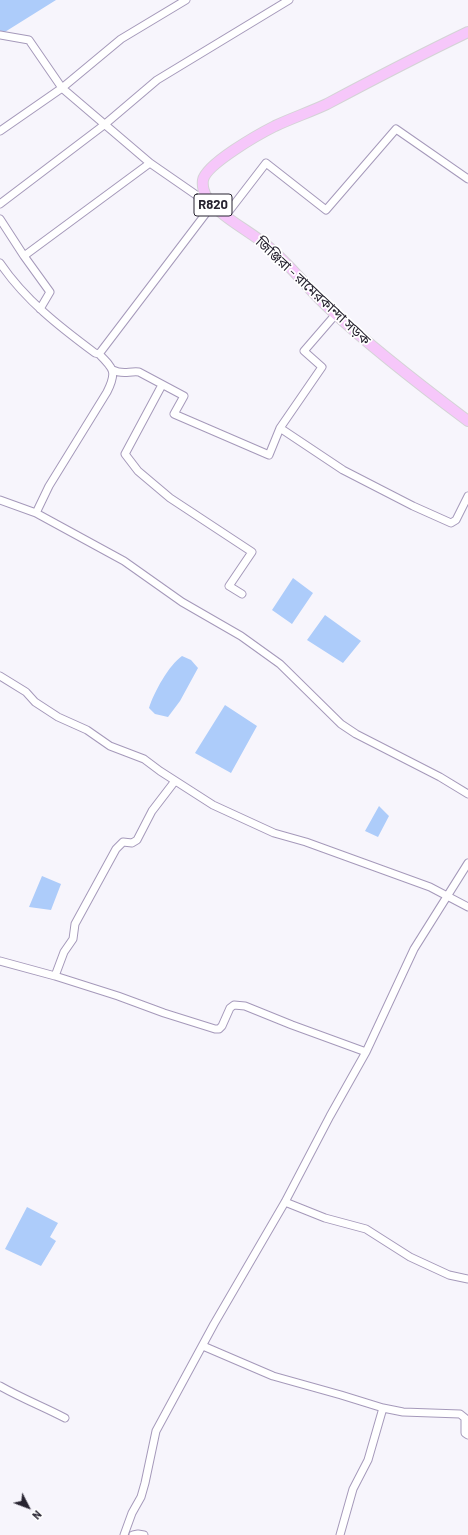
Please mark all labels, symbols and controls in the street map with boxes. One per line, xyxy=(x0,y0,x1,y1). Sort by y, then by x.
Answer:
road number: R820 xyxy=(194,194,232,216)
street label: জিঞ্জিরা - রামেরকান্দা সড়ক xyxy=(252,233,374,349)
north arrow xyxy=(8,1487,48,1527)
text: N xyxy=(30,1508,45,1522)

